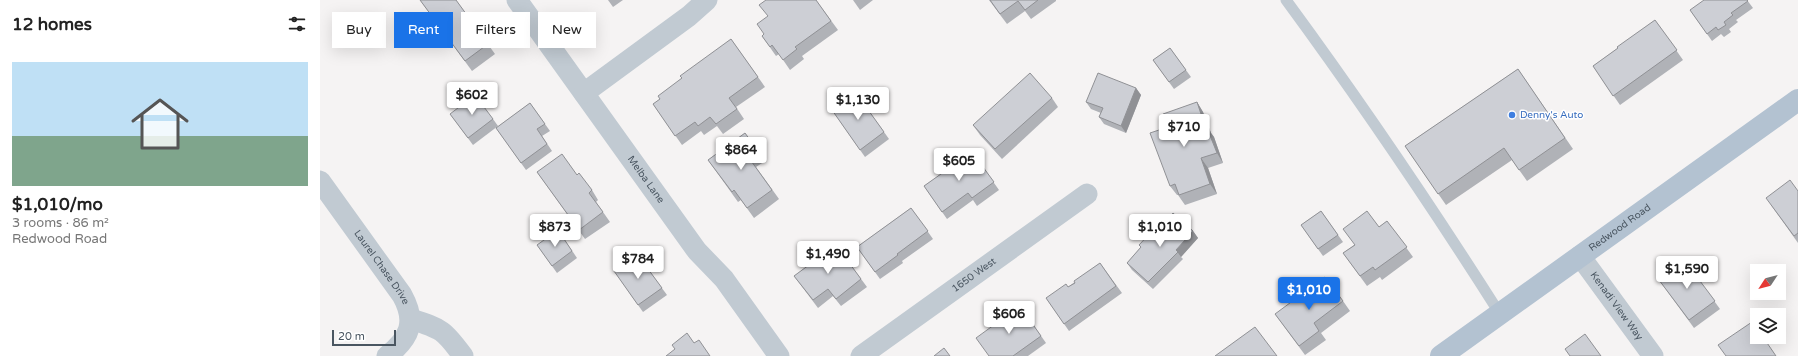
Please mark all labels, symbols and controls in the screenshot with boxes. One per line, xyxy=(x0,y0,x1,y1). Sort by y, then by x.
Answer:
chip: Buy xyxy=(332,12,386,48)
chip: Rent xyxy=(394,12,453,48)
chip: Filters xyxy=(461,12,530,48)
chip: New xyxy=(538,12,596,48)
icon: filters xyxy=(286,13,308,35)
text: 12 homes xyxy=(12,14,92,35)
pin: $602 xyxy=(448,82,496,116)
text: $602 xyxy=(456,87,488,103)
pin: $1,130 xyxy=(825,87,891,121)
icon: home xyxy=(124,88,196,160)
text: $1,130 xyxy=(836,92,880,108)
place label: Denny's Auto xyxy=(1520,109,1583,121)
marker: Denny's Auto xyxy=(1507,110,1517,120)
pin: $710 xyxy=(1160,114,1208,148)
text: $710 xyxy=(1168,119,1200,135)
pin: $864 xyxy=(717,137,765,171)
text: $864 xyxy=(725,142,757,158)
pin: $605 xyxy=(935,148,983,182)
text: $605 xyxy=(943,153,975,169)
street label: Melba Lane xyxy=(625,154,667,206)
text: $1,010/mo xyxy=(12,194,103,215)
street label: Redwood Road xyxy=(1587,202,1653,254)
pin: $873 xyxy=(531,214,579,248)
pin: $1,010 xyxy=(1127,214,1193,248)
text: 3 rooms · 86 m² xyxy=(12,215,109,231)
text: $873 xyxy=(539,219,571,235)
text: $1,010 xyxy=(1138,219,1182,235)
street label: Laurel Chase Drive xyxy=(351,228,412,307)
text: Redwood Road xyxy=(12,231,107,247)
pin: $1,490 xyxy=(795,241,861,275)
pin: $784 xyxy=(614,246,662,280)
text: $1,490 xyxy=(806,246,850,262)
text: $784 xyxy=(622,251,654,267)
street label: 1650 West xyxy=(949,255,999,295)
pin: $1,590 xyxy=(1654,256,1720,290)
text: $1,590 xyxy=(1665,261,1709,277)
north arrow xyxy=(1750,264,1786,300)
map controls xyxy=(1750,264,1786,344)
street label: Kenadi View Way xyxy=(1588,270,1646,343)
pin: $1,010 xyxy=(1276,277,1342,311)
text: $1,010 xyxy=(1287,282,1331,298)
pin: $606 xyxy=(985,301,1033,335)
text: $606 xyxy=(993,306,1025,322)
button: layers xyxy=(1750,308,1786,344)
scale bar xyxy=(332,328,396,347)
text: 20 m xyxy=(338,330,365,343)

